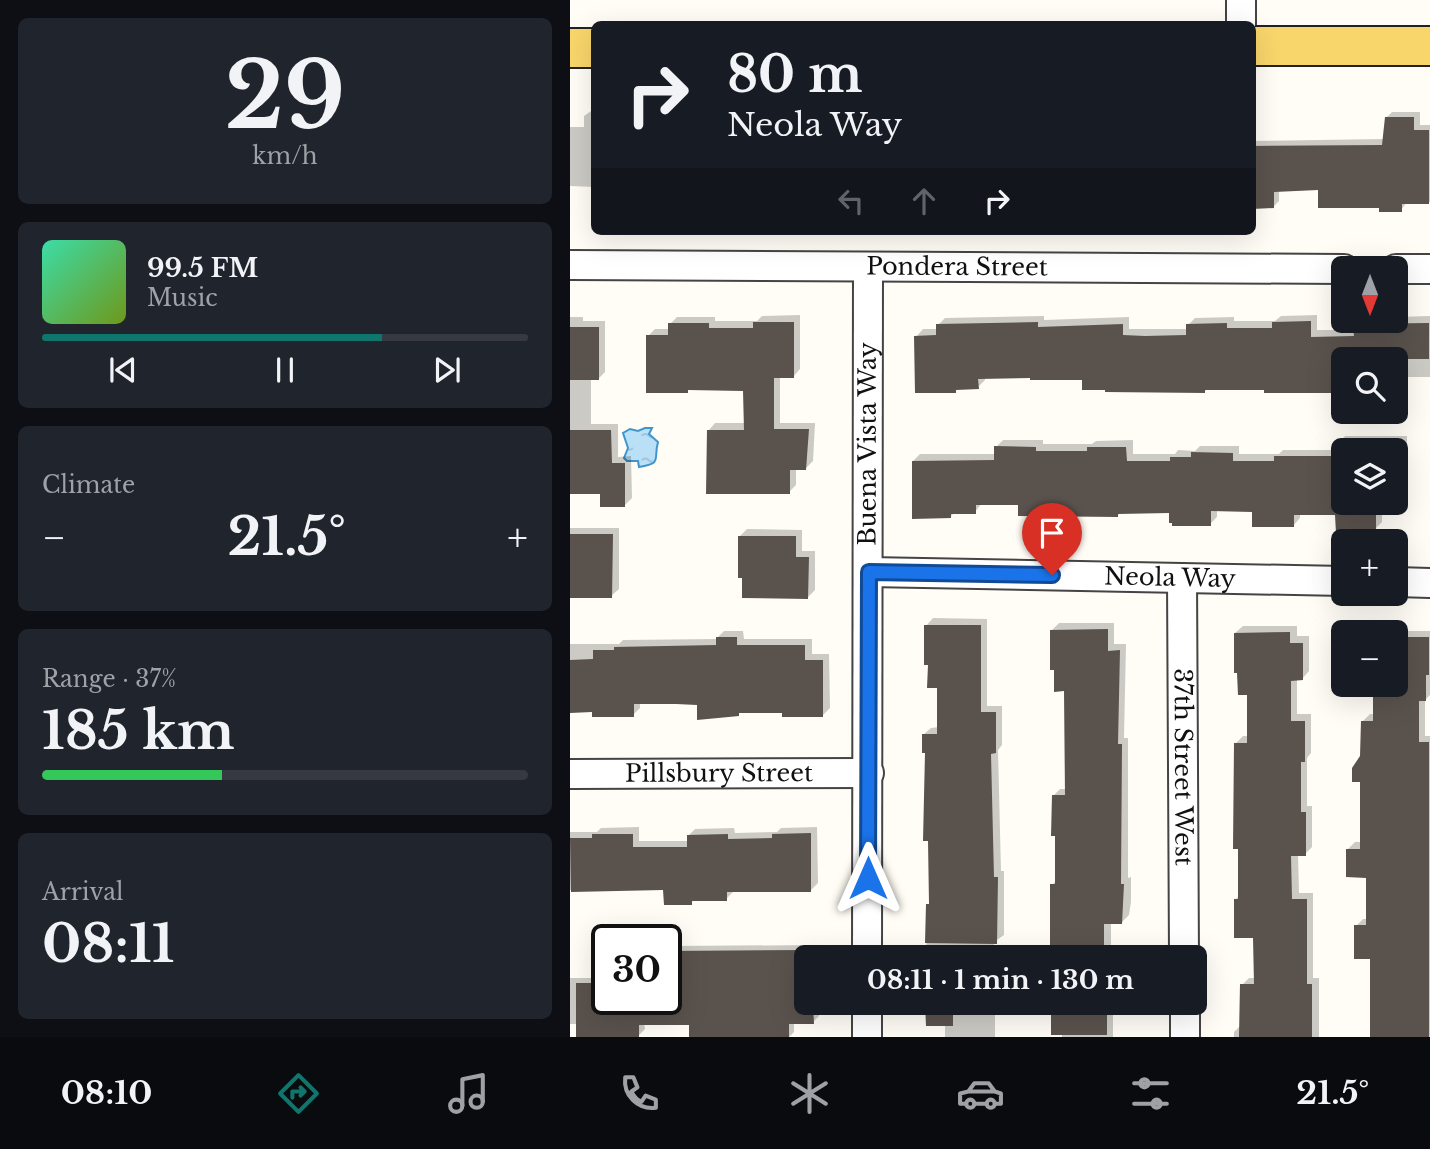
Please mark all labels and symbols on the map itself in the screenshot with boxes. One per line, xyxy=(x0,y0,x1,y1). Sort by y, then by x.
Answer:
street label: Pondera Street xyxy=(866,252,1048,281)
north arrow xyxy=(1331,256,1408,332)
street label: Buena Vista Way xyxy=(853,341,882,546)
pin xyxy=(1022,503,1082,575)
street label: Neola Way xyxy=(1104,561,1237,593)
street label: 37th Street West xyxy=(1168,668,1199,866)
street label: Pillsbury Street xyxy=(625,758,813,788)
position arrow xyxy=(831,841,905,915)
speed limit sign: 30 xyxy=(591,924,682,1015)

